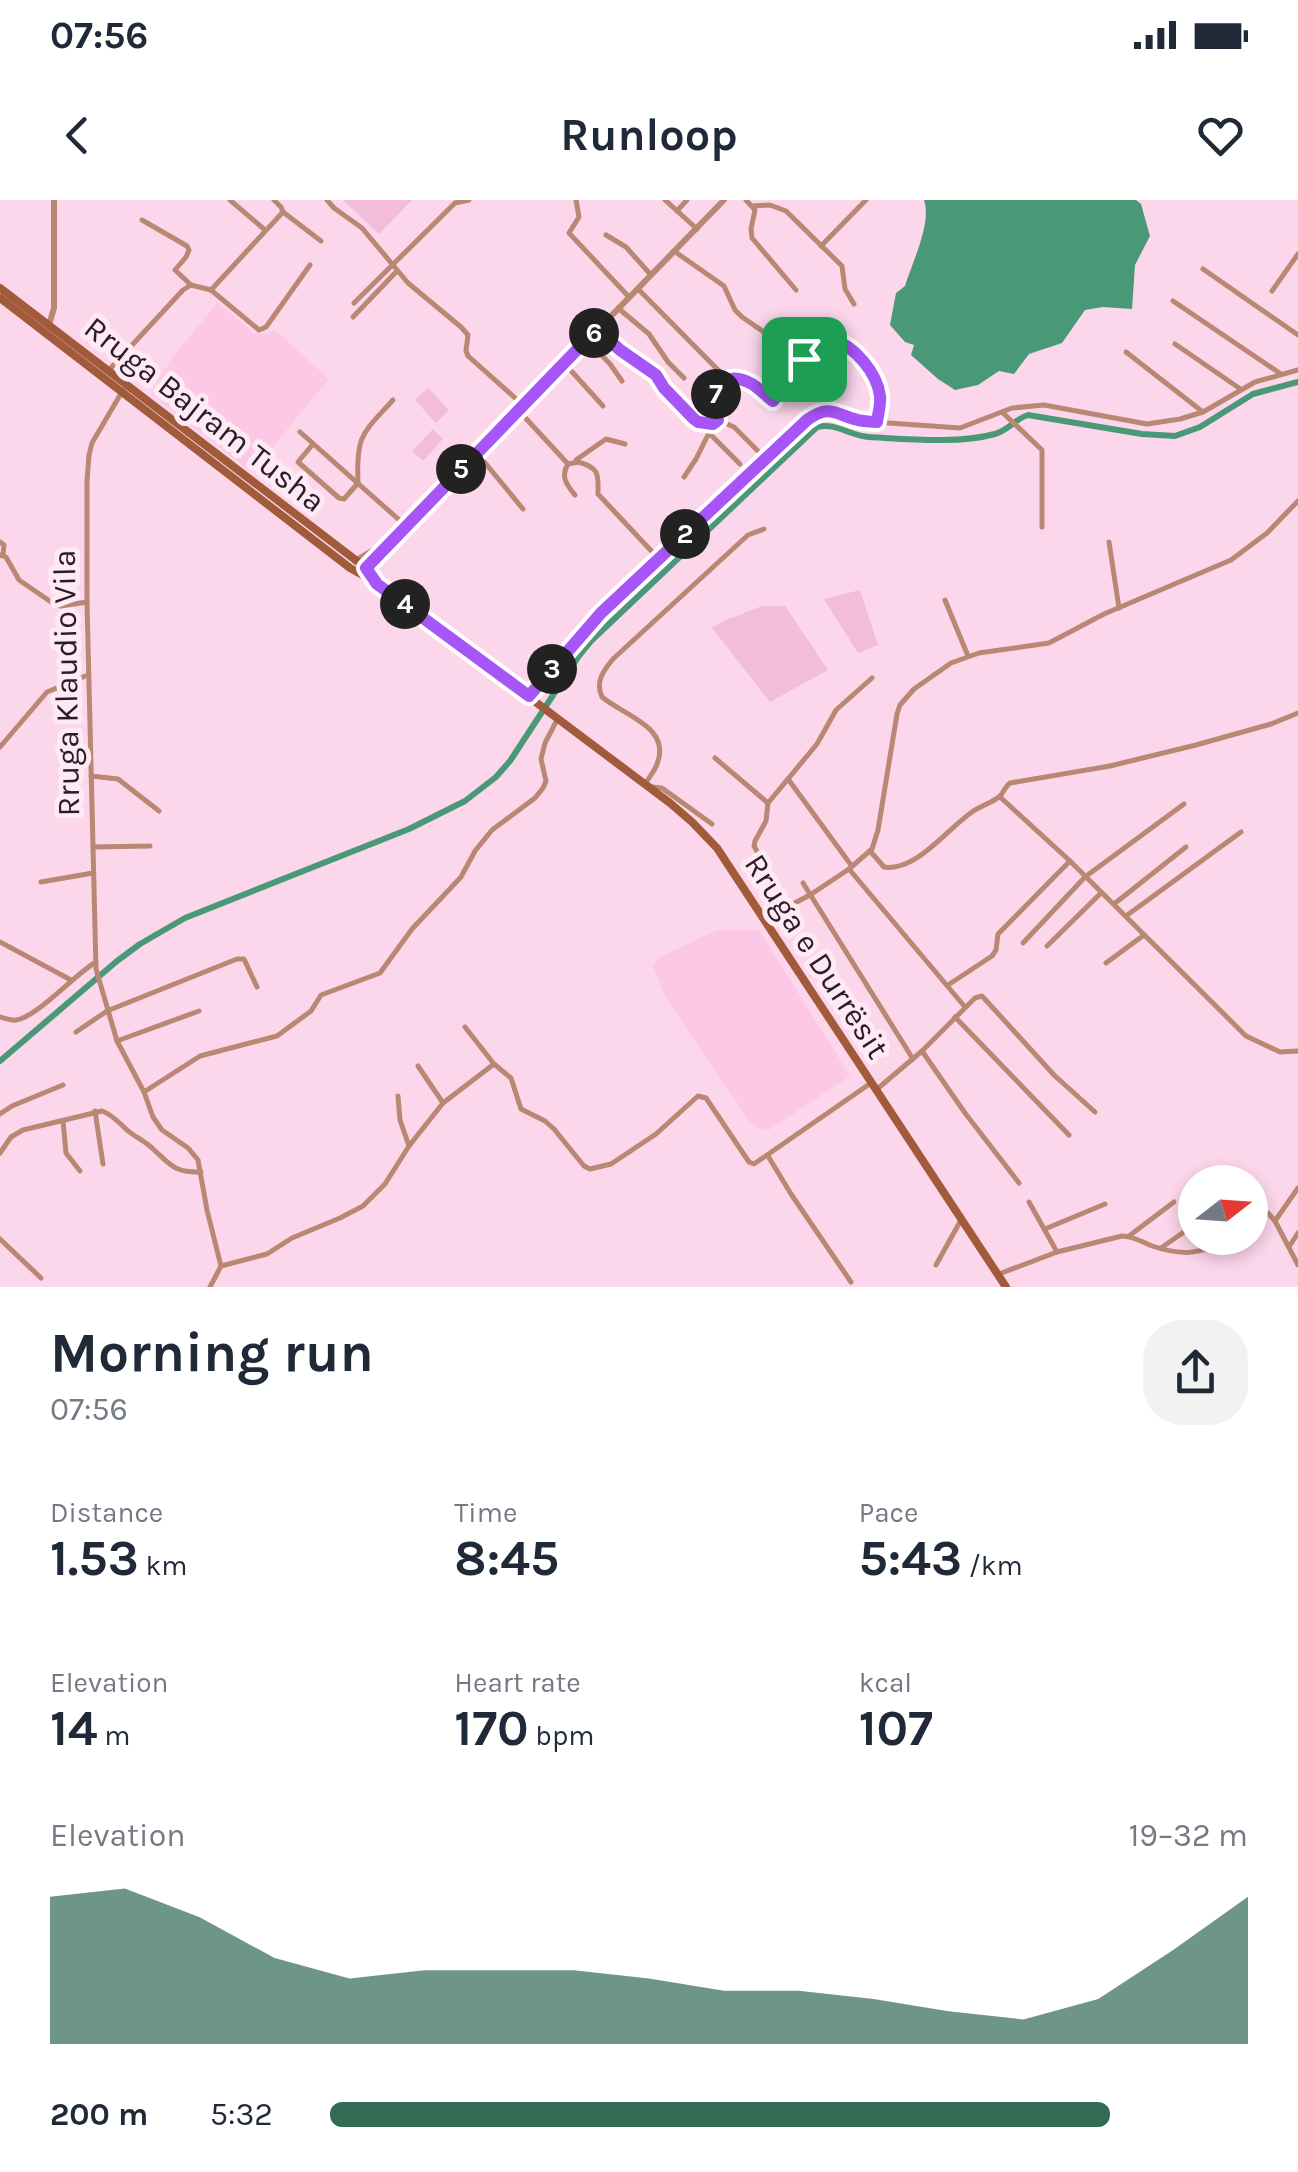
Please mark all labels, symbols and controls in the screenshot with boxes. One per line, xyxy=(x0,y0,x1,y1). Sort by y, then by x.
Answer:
text: 07:56 xyxy=(50,13,148,58)
icon: back xyxy=(50,108,105,163)
icon: heart xyxy=(1193,108,1248,163)
text: Runloop xyxy=(560,109,738,161)
pin: 6 xyxy=(569,308,619,358)
street label: Rruga Bajram Tusha xyxy=(77,309,332,520)
text: 6 xyxy=(586,316,603,349)
pin xyxy=(762,317,847,402)
icon: arrive xyxy=(777,332,832,387)
pin: 7 xyxy=(691,369,741,419)
text: 7 xyxy=(709,377,723,410)
pin: 5 xyxy=(436,444,486,494)
text: 5 xyxy=(453,452,469,485)
pin: 2 xyxy=(660,509,710,559)
text: 2 xyxy=(677,517,693,550)
street label: Rruga Klaudio Vila xyxy=(46,549,87,817)
pin: 4 xyxy=(380,579,430,629)
text: 4 xyxy=(397,587,413,620)
pin: 3 xyxy=(527,644,577,694)
text: 3 xyxy=(543,652,561,685)
street label: Rruga e Durrësit xyxy=(737,847,896,1065)
north arrow xyxy=(1178,1165,1268,1255)
map controls xyxy=(1178,1165,1268,1255)
button: share xyxy=(1143,1320,1248,1425)
text: Morning run xyxy=(50,1321,374,1385)
text: 07:56 xyxy=(50,1391,128,1428)
text: Distance xyxy=(50,1496,163,1529)
text: Time xyxy=(454,1496,517,1529)
text: Pace xyxy=(859,1496,918,1529)
text: 1.53 xyxy=(50,1529,139,1588)
text: 8:45 xyxy=(454,1529,559,1588)
text: 5:43 xyxy=(859,1529,962,1588)
text: km xyxy=(139,1549,187,1582)
text: /km xyxy=(962,1549,1023,1582)
text: Elevation xyxy=(50,1666,169,1699)
text: Heart rate xyxy=(454,1666,581,1699)
text: kcal xyxy=(859,1666,912,1699)
text: 14 xyxy=(50,1699,98,1758)
text: 170 xyxy=(454,1699,529,1758)
text: 107 xyxy=(859,1699,933,1758)
text: m xyxy=(98,1719,130,1752)
text: bpm xyxy=(529,1719,594,1752)
text: Elevation xyxy=(50,1817,185,1854)
text: 19–32 m xyxy=(1129,1817,1248,1854)
text: 200 m xyxy=(50,2096,148,2133)
text: 5:32 xyxy=(210,2096,273,2133)

